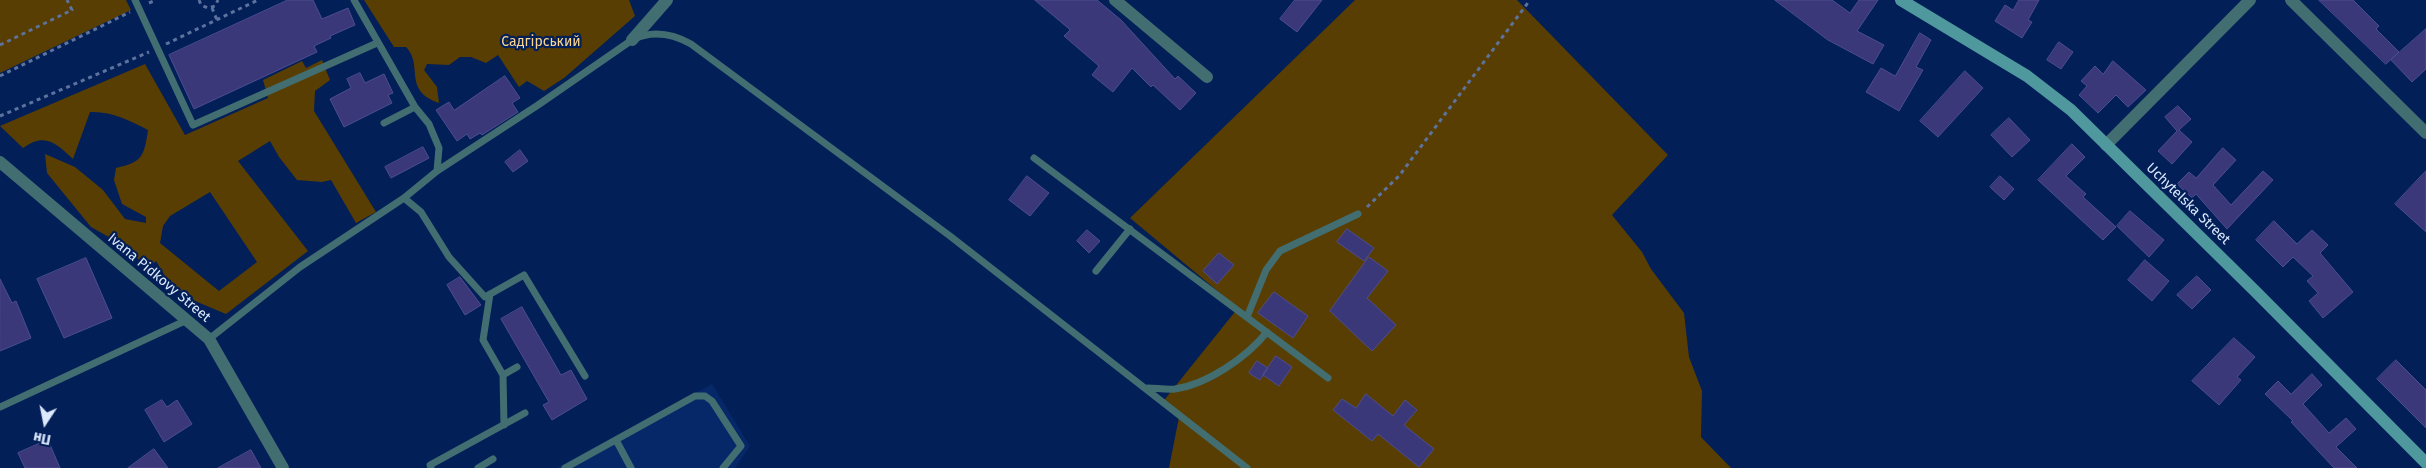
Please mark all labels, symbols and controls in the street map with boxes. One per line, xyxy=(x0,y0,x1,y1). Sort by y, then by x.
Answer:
park label: Садгірський xyxy=(501,34,581,50)
street label: Uchytelska Street xyxy=(2142,160,2234,248)
street label: Ivana Pidkovy Street xyxy=(104,230,214,326)
north arrow xyxy=(20,398,70,448)
text: Пн xyxy=(32,428,52,448)

